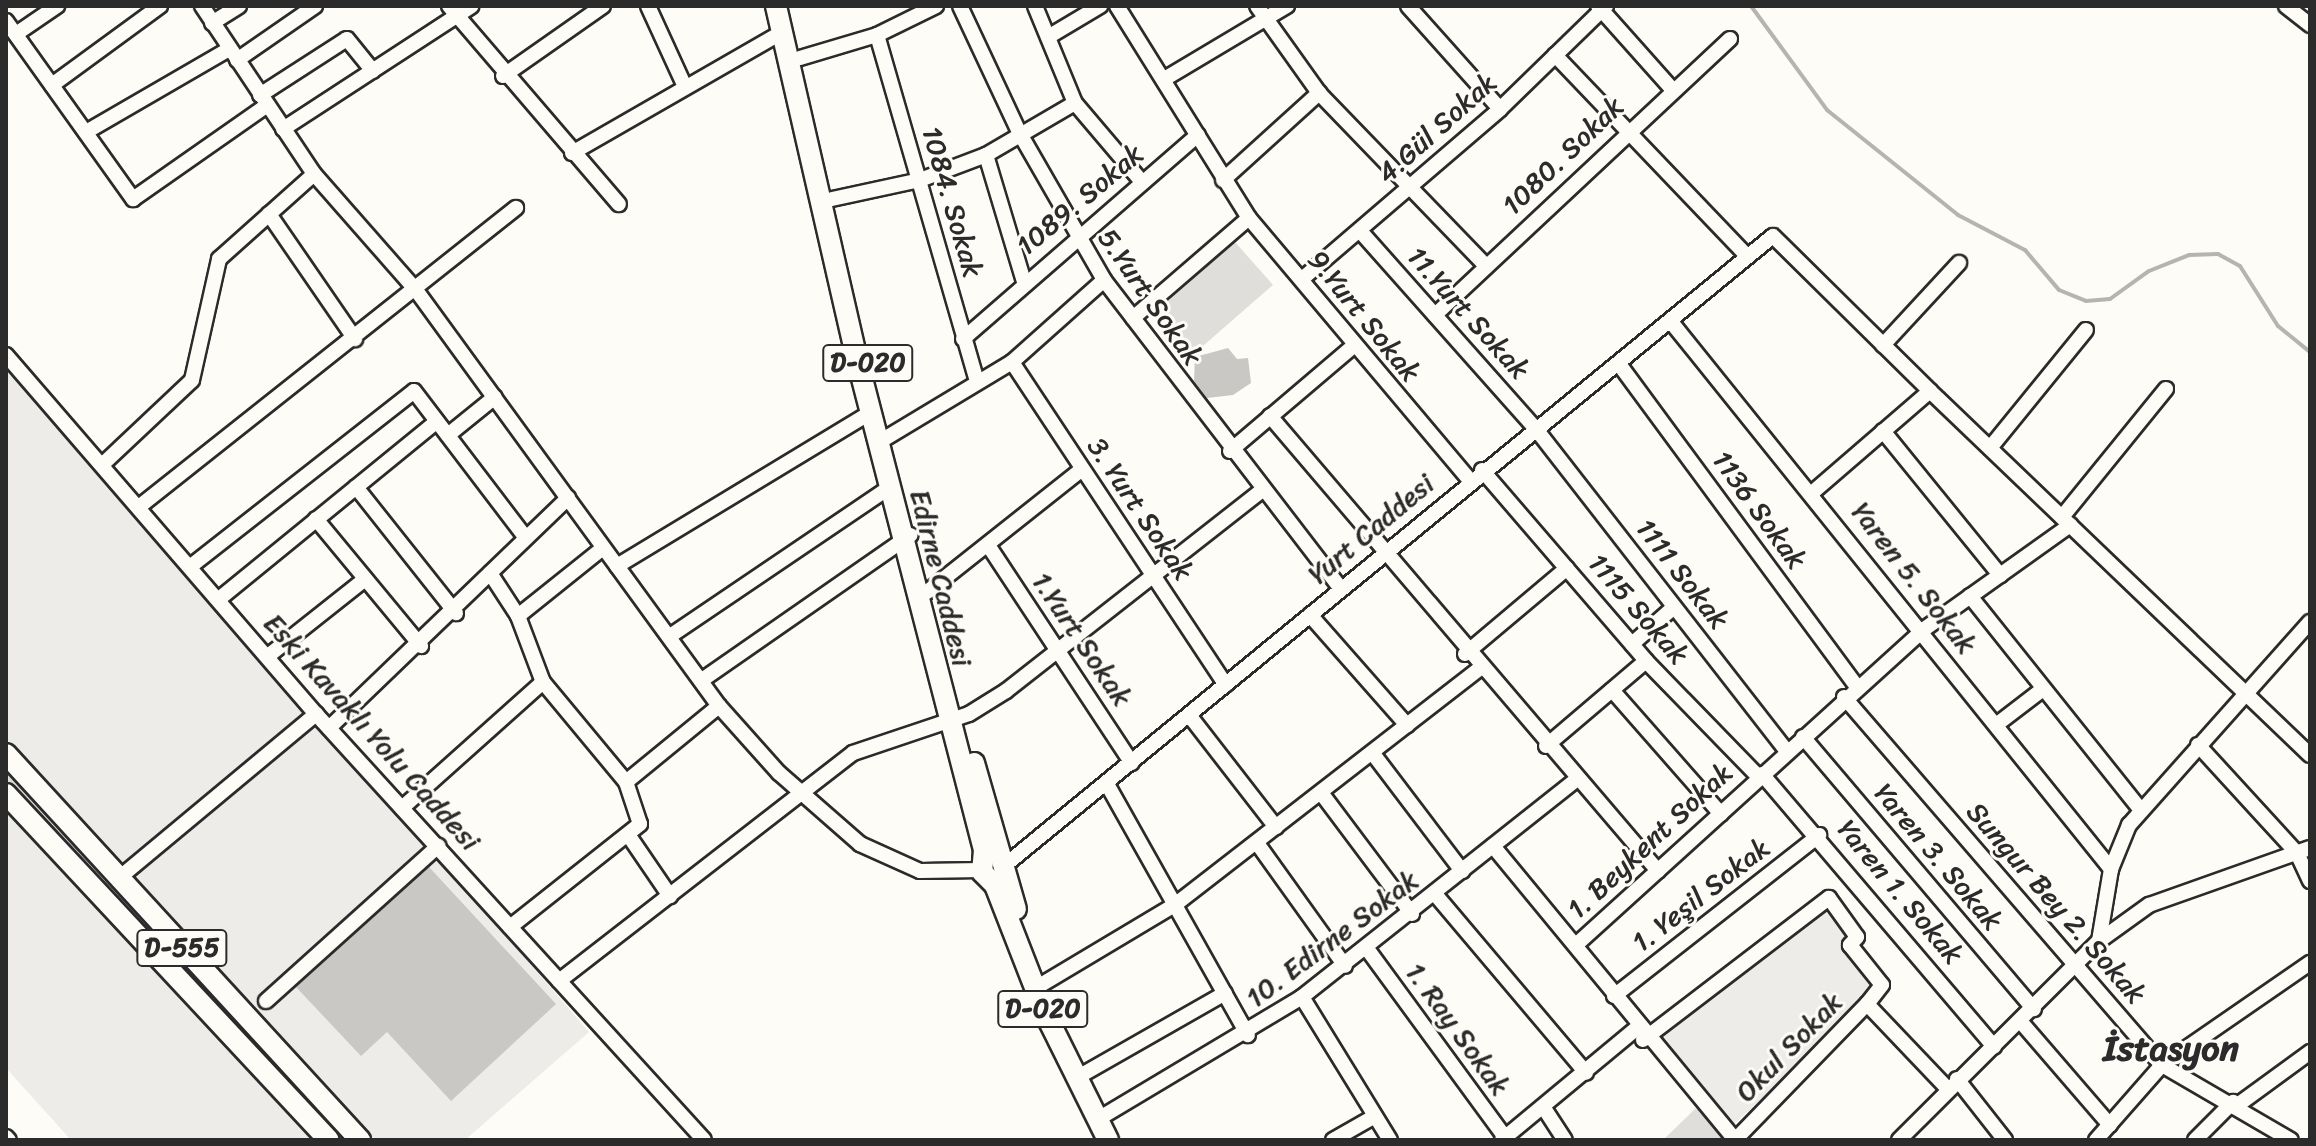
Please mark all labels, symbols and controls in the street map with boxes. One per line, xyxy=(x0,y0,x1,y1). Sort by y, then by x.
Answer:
street label: 4.Gül Sokak xyxy=(1370,66,1504,190)
street label: 1080. Sokak xyxy=(1495,90,1631,222)
street label: 1084. Sokak xyxy=(914,123,990,281)
street label: 1089. Sokak xyxy=(1010,137,1150,263)
street label: 5.Yurt Sokak xyxy=(1090,222,1210,372)
street label: 11.Yurt Sokak xyxy=(1400,240,1536,386)
street label: 9.Yurt Sokak xyxy=(1301,243,1427,389)
road number: D-020 xyxy=(822,341,914,385)
street label: 3. Yurt Sokak xyxy=(1080,431,1200,587)
street label: 1136 Sokak xyxy=(1705,444,1813,576)
street label: Yurt Caddesi xyxy=(1302,467,1440,591)
street label: Edirne Caddesi xyxy=(903,486,979,670)
street label: Yaren 5. Sokak xyxy=(1844,495,1984,661)
street label: 1111 Sokak xyxy=(1628,512,1736,636)
street label: 1115 Sokak xyxy=(1581,547,1695,671)
street label: 1.Yurt Sokak xyxy=(1025,566,1139,712)
street label: Eski Kavaklı Yolu Caddesi xyxy=(257,607,487,857)
street label: 1. Beykent Sokak xyxy=(1560,756,1740,926)
street label: Yaren 3. Sokak xyxy=(1867,777,2009,937)
street label: Sungur Bey 2. Sokak xyxy=(1959,795,2153,1011)
street label: Yaren 1. Sokak xyxy=(1830,813,1970,971)
street label: 1. Yeşil Sokak xyxy=(1625,831,1777,959)
street label: 10. Edirne Sokak xyxy=(1239,863,1425,1015)
road number: D-555 xyxy=(136,926,228,970)
street label: 1. Ray Sokak xyxy=(1398,956,1518,1102)
street label: Okul Sokak xyxy=(1729,985,1849,1109)
road number: D-020 xyxy=(997,987,1089,1031)
district label: İstasyon xyxy=(2103,1027,2239,1071)

